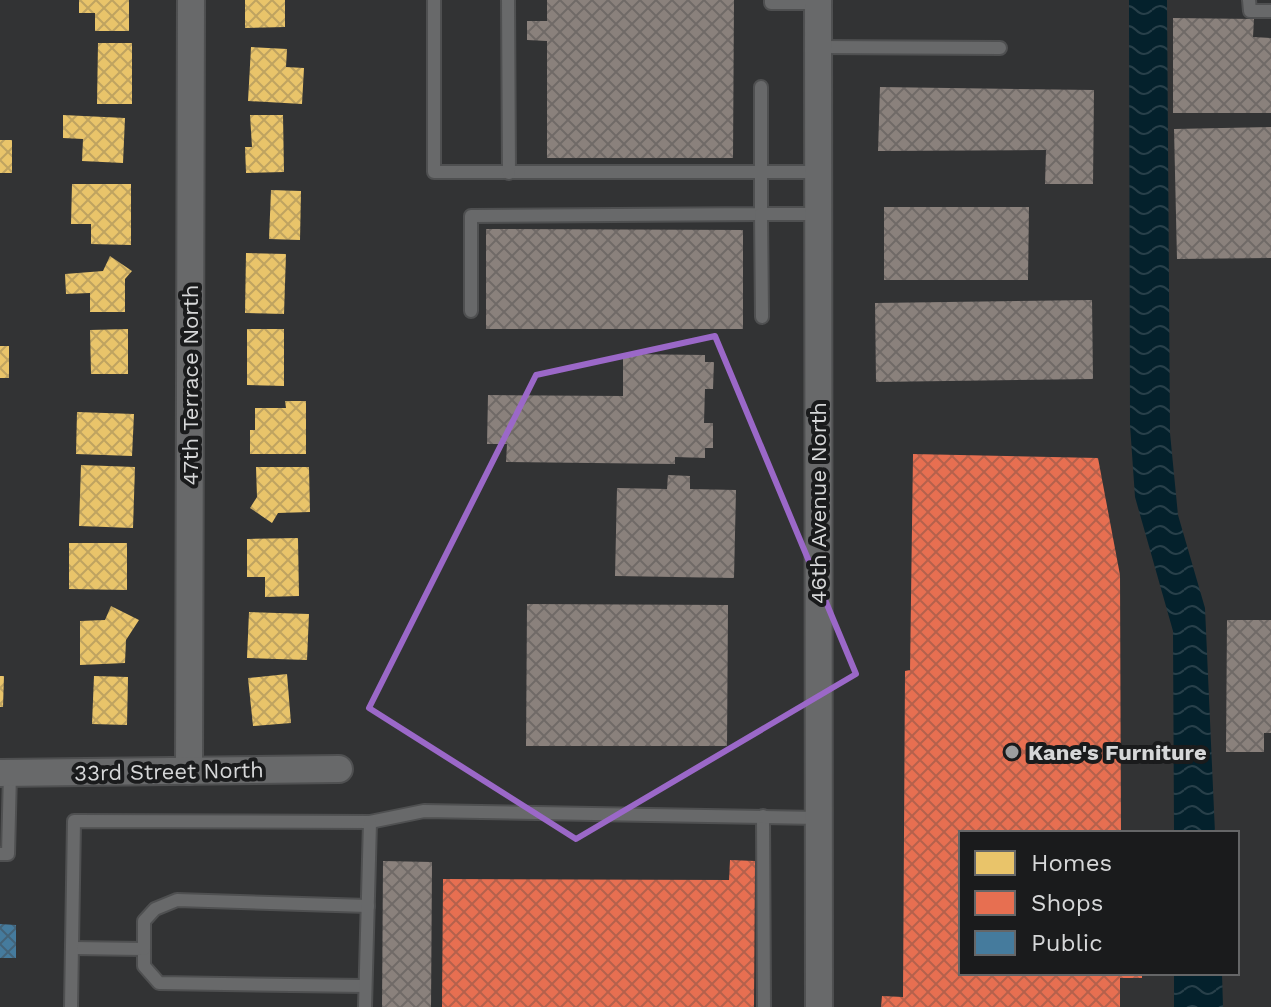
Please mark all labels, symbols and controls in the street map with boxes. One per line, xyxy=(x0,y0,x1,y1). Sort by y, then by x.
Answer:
street label: 47th Terrace North xyxy=(178,285,203,485)
street label: 46th Avenue North xyxy=(806,402,831,604)
place label: Kane's Furniture xyxy=(1028,740,1207,765)
marker: Kane's Furniture xyxy=(1003,743,1021,761)
street label: 33rd Street North xyxy=(74,757,264,786)
legend xyxy=(959,831,1239,975)
text: Homes xyxy=(1031,849,1112,877)
text: Shops xyxy=(1031,889,1103,917)
text: Public xyxy=(1031,929,1103,957)

